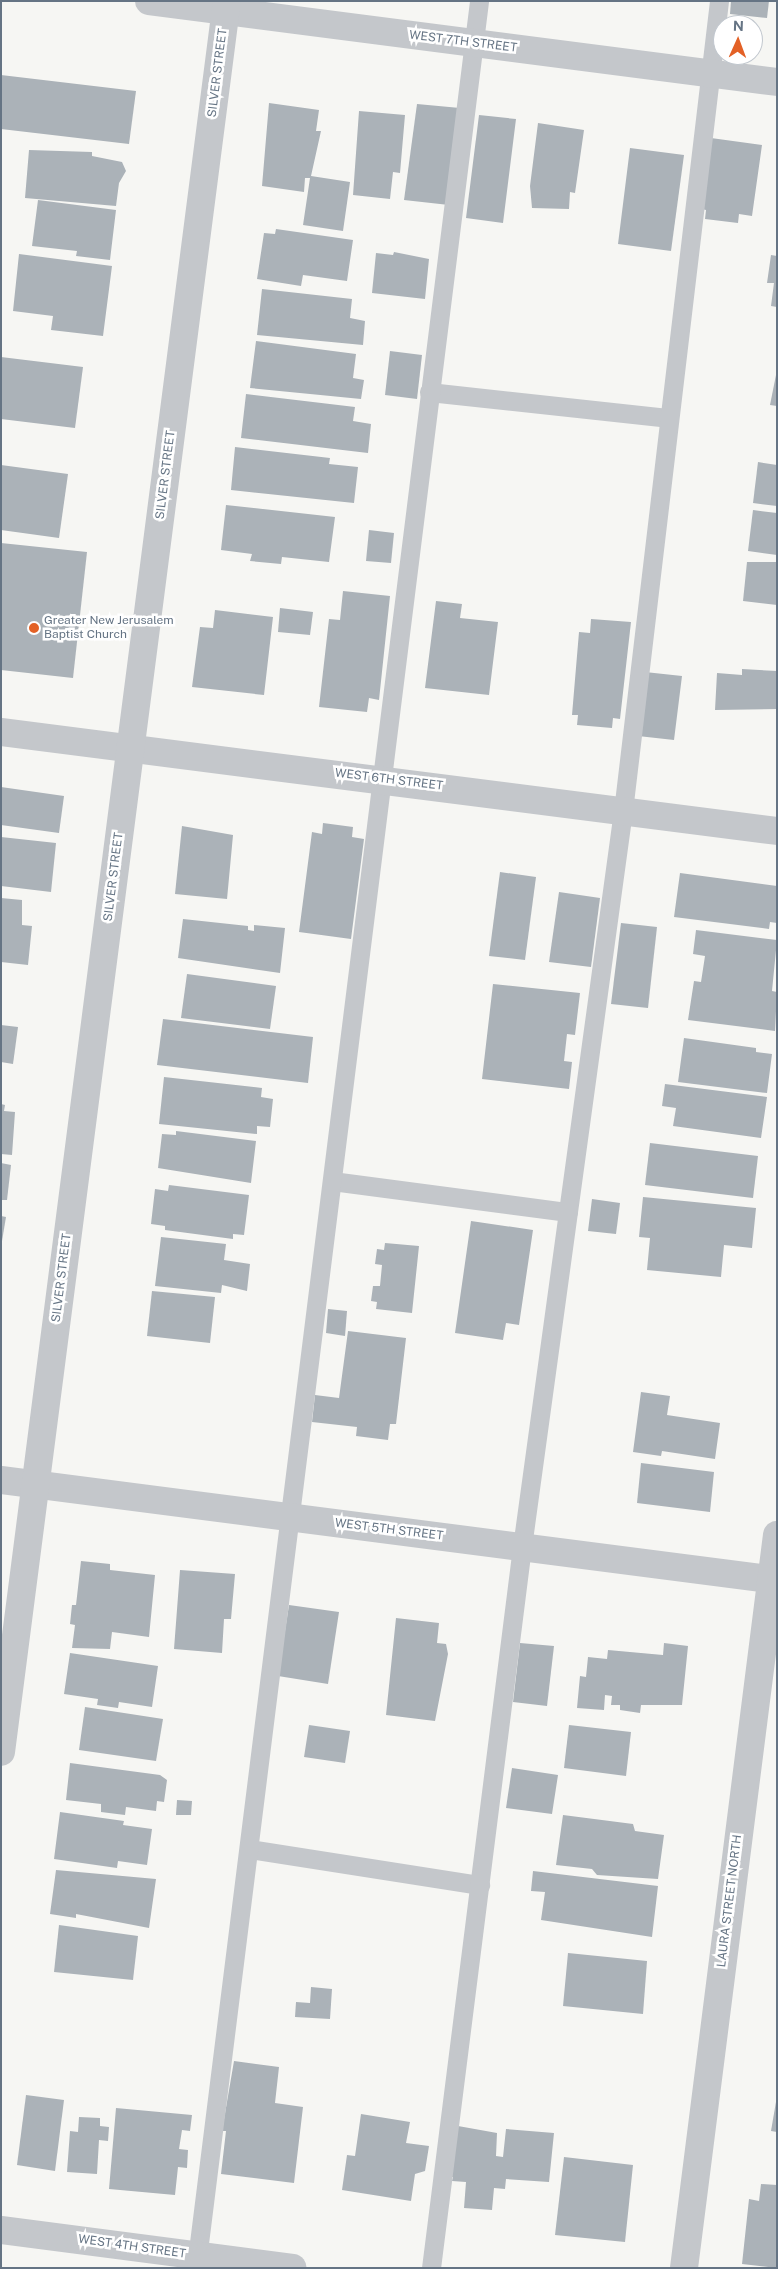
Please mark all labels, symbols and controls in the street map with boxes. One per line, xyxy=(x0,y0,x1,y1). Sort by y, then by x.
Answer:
north arrow xyxy=(713,15,763,65)
text: N xyxy=(733,18,744,34)
street label: SILVER STREET xyxy=(205,28,231,118)
street label: WEST 7TH STREET xyxy=(408,28,518,56)
street label: SILVER STREET xyxy=(153,430,179,520)
place label: Greater New Jerusalem Baptist Church xyxy=(44,614,174,642)
marker: Greater New Jerusalem Baptist Church xyxy=(28,622,40,634)
street label: WEST 6TH STREET xyxy=(334,766,444,794)
street label: SILVER STREET xyxy=(101,832,127,922)
street label: SILVER STREET xyxy=(49,1233,75,1323)
street label: WEST 5TH STREET xyxy=(334,1516,444,1544)
street label: LAURA STREET NORTH xyxy=(715,1834,745,1968)
street label: WEST 4TH STREET xyxy=(77,2232,187,2262)

